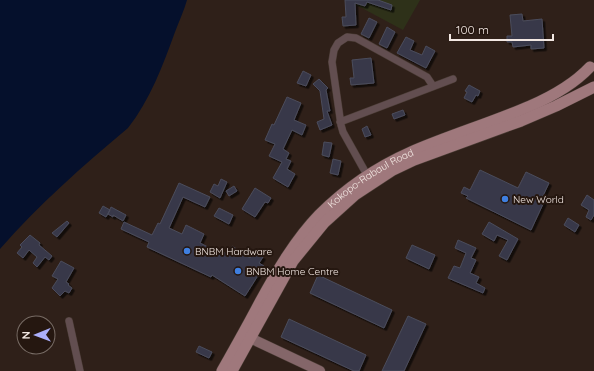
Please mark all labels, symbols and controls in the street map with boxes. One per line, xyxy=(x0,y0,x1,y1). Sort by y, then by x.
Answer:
scale bar xyxy=(450,16,553,42)
text: 100 m xyxy=(456,22,489,37)
street label: Kokopo-Rabaul Road xyxy=(325,145,415,210)
place label: New World xyxy=(513,193,564,206)
marker: New World xyxy=(500,194,510,204)
place label: BNBM Hardware xyxy=(195,245,272,258)
marker: BNBM Hardware xyxy=(182,246,192,256)
place label: BNBM Home Centre xyxy=(246,265,339,278)
marker: BNBM Home Centre xyxy=(233,266,243,276)
north arrow xyxy=(16,315,56,355)
text: N xyxy=(19,331,33,339)

